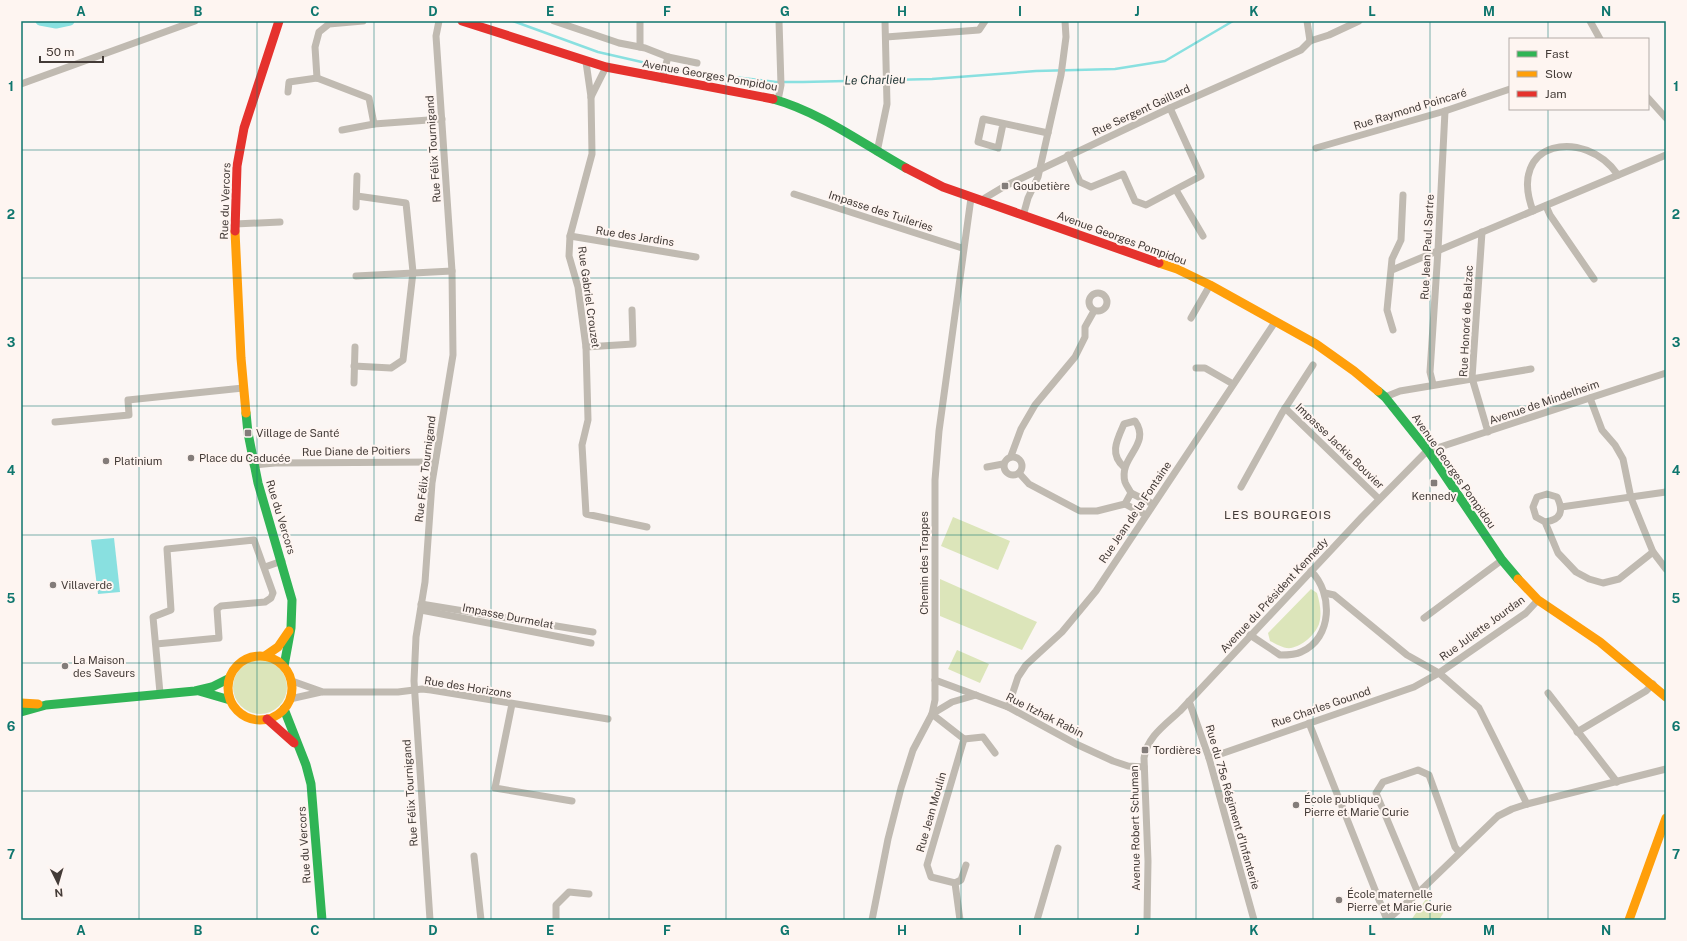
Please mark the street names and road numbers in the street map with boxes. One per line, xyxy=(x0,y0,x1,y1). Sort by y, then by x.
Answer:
street label: Avenue Georges Pompidou xyxy=(641,57,779,93)
street label: Rue Sergent Gaillard xyxy=(1090,82,1192,138)
street label: Rue Raymond Poincaré xyxy=(1352,86,1468,132)
street label: Rue Félix Tournigand xyxy=(423,95,443,203)
street label: Rue du Vercors xyxy=(218,162,232,240)
street label: Impasse des Tuileries xyxy=(827,188,935,234)
street label: Rue Jean Paul Sartre xyxy=(1418,194,1436,300)
street label: Avenue Georges Pompidou xyxy=(1056,209,1188,267)
street label: Rue des Jardins xyxy=(595,224,675,248)
street label: Rue Gabriel Crouzet xyxy=(576,245,602,349)
street label: Rue Honoré de Balzac xyxy=(1457,265,1475,377)
street label: Avenue de Mindelheim xyxy=(1487,378,1601,426)
street label: Impasse Jackie Bouvier xyxy=(1293,401,1387,491)
street label: Avenue Georges Pompidou xyxy=(1410,411,1498,531)
street label: Rue Félix Tournigand xyxy=(412,415,438,523)
street label: Rue Diane de Poitiers xyxy=(302,444,411,458)
street label: Rue Jean de la Fontaine xyxy=(1097,459,1173,565)
street label: Rue du Vercors xyxy=(264,478,298,556)
street label: Chemin des Trappes xyxy=(918,511,930,615)
street label: Avenue du Président Kennedy xyxy=(1218,535,1330,655)
street label: Rue Juliette Jourdan xyxy=(1437,593,1527,663)
street label: Impasse Durmelat xyxy=(461,601,555,631)
street label: Rue des Horizons xyxy=(423,674,513,700)
street label: Rue Charles Gounod xyxy=(1270,684,1372,730)
street label: Rue Itzhak Rabin xyxy=(1004,690,1086,740)
street label: Rue du 75e Régiment d'Infanterie xyxy=(1204,723,1262,891)
street label: Rue Félix Tournigand xyxy=(400,739,420,847)
street label: Avenue Robert Schuman xyxy=(1128,765,1142,891)
street label: Rue Jean Moulin xyxy=(914,771,948,853)
street label: Rue du Vercors xyxy=(295,806,313,884)

